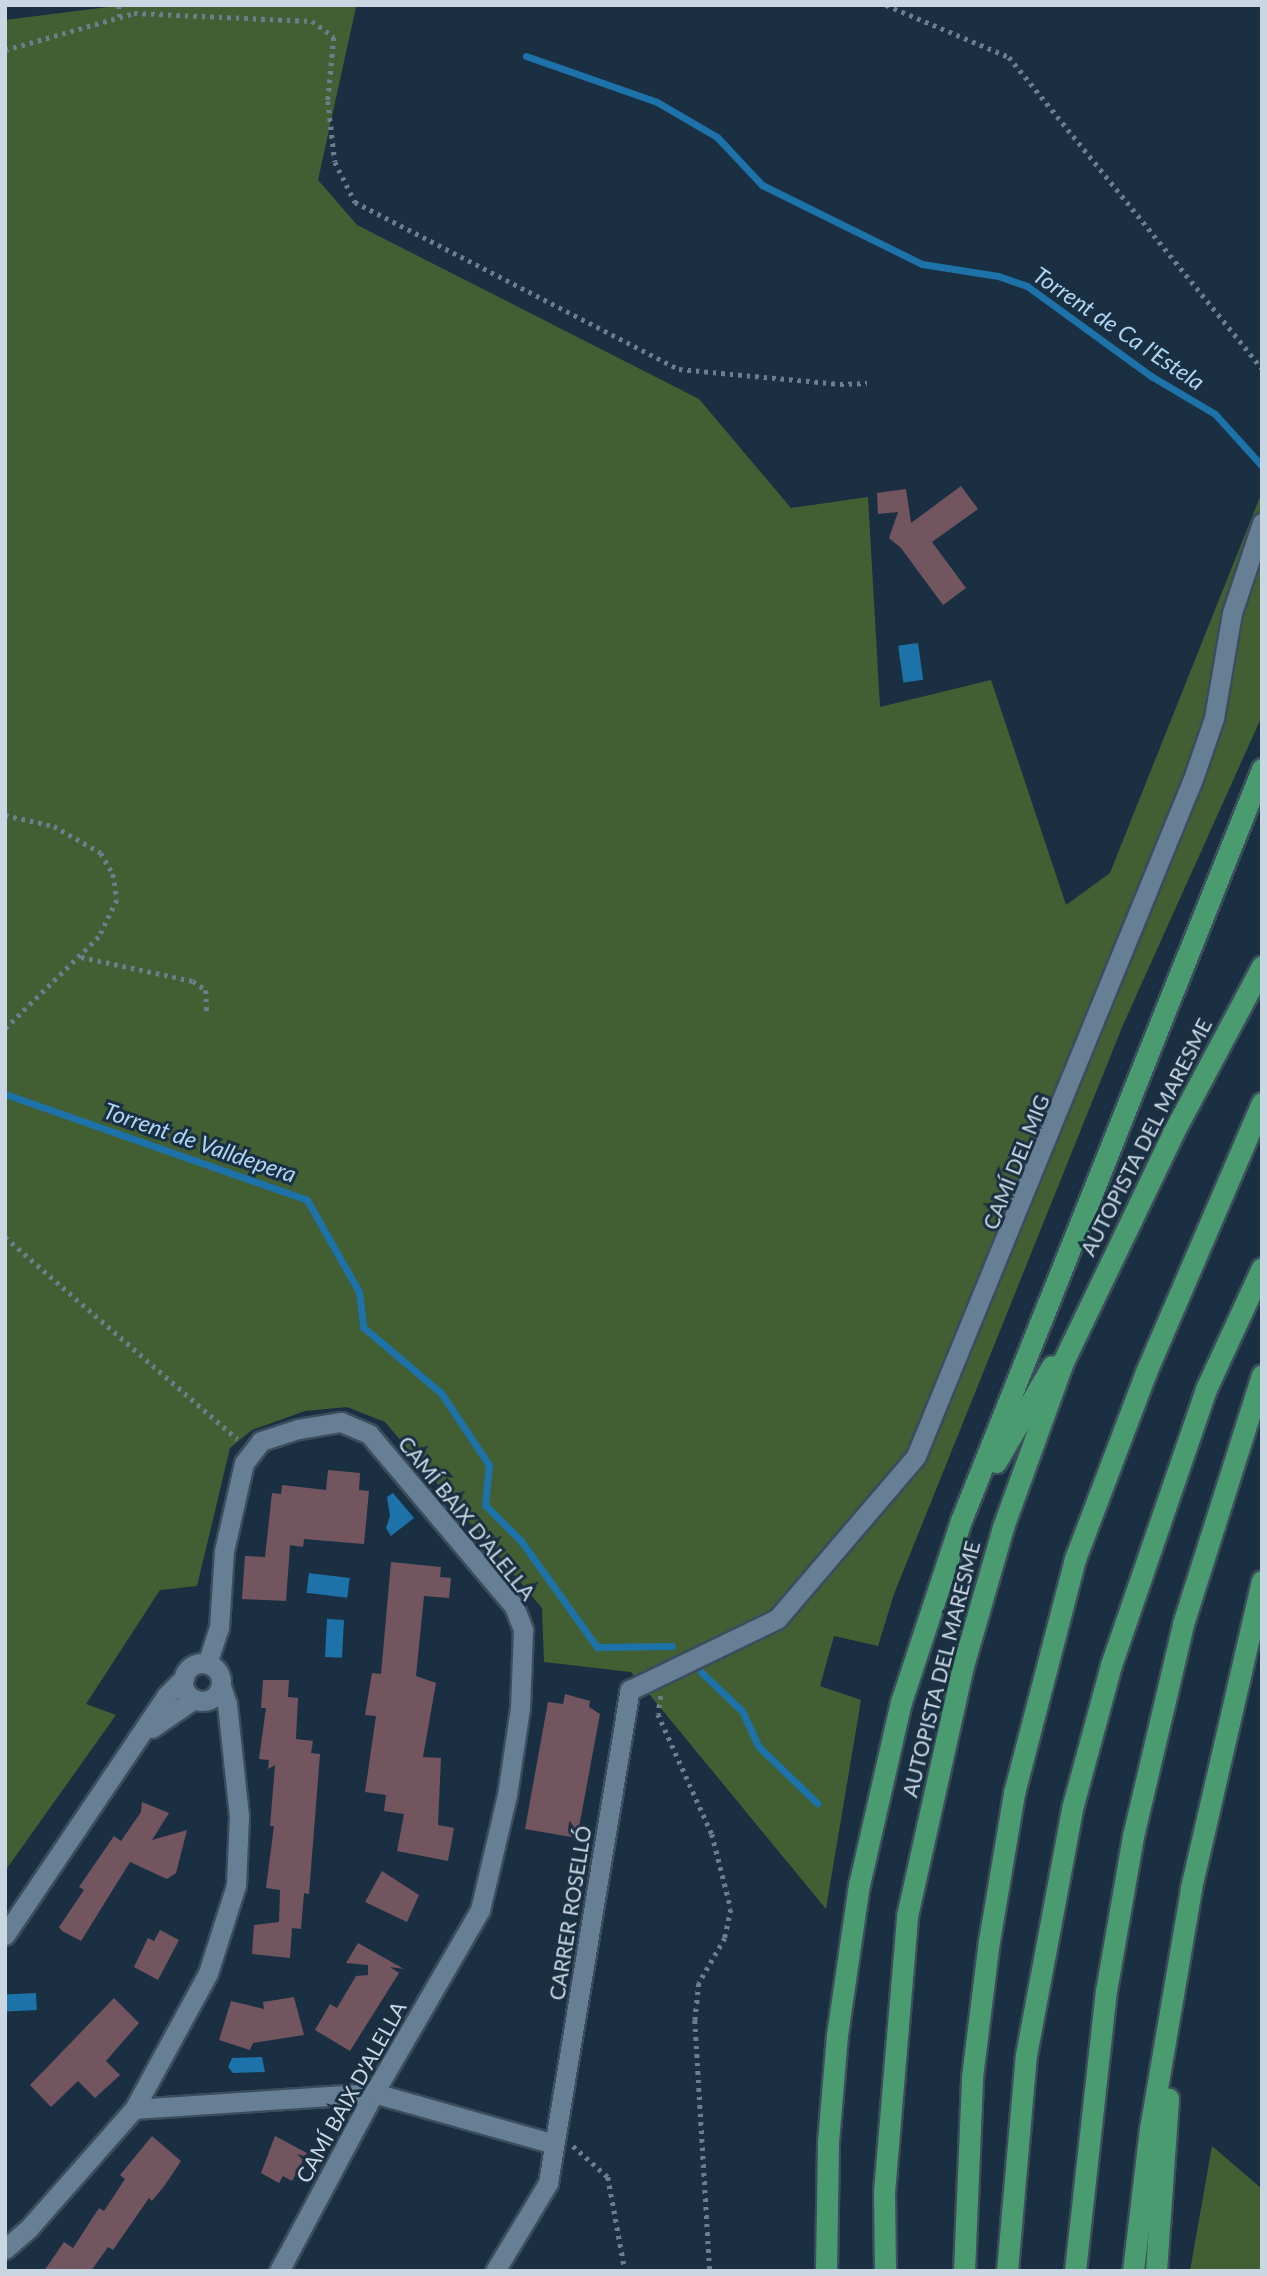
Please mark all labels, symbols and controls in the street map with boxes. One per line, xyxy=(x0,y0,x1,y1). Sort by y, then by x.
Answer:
water label: Torrent de Ca l'Estela xyxy=(1028,260,1210,396)
street label: AUTOPISTA DEL MARESME xyxy=(1075,1013,1217,1261)
street label: CAMÍ DEL MIG xyxy=(977,1091,1055,1233)
water label: Torrent de Valldepera xyxy=(100,1096,300,1188)
street label: CAMÍ BAIX D'ALELLA xyxy=(393,1431,541,1605)
street label: AUTOPISTA DEL MARESME xyxy=(897,1538,985,1800)
street label: CARRER ROSELLÓ xyxy=(544,1824,596,2002)
street label: CAMÍ BAIX D'ALELLA xyxy=(291,1997,411,2187)

